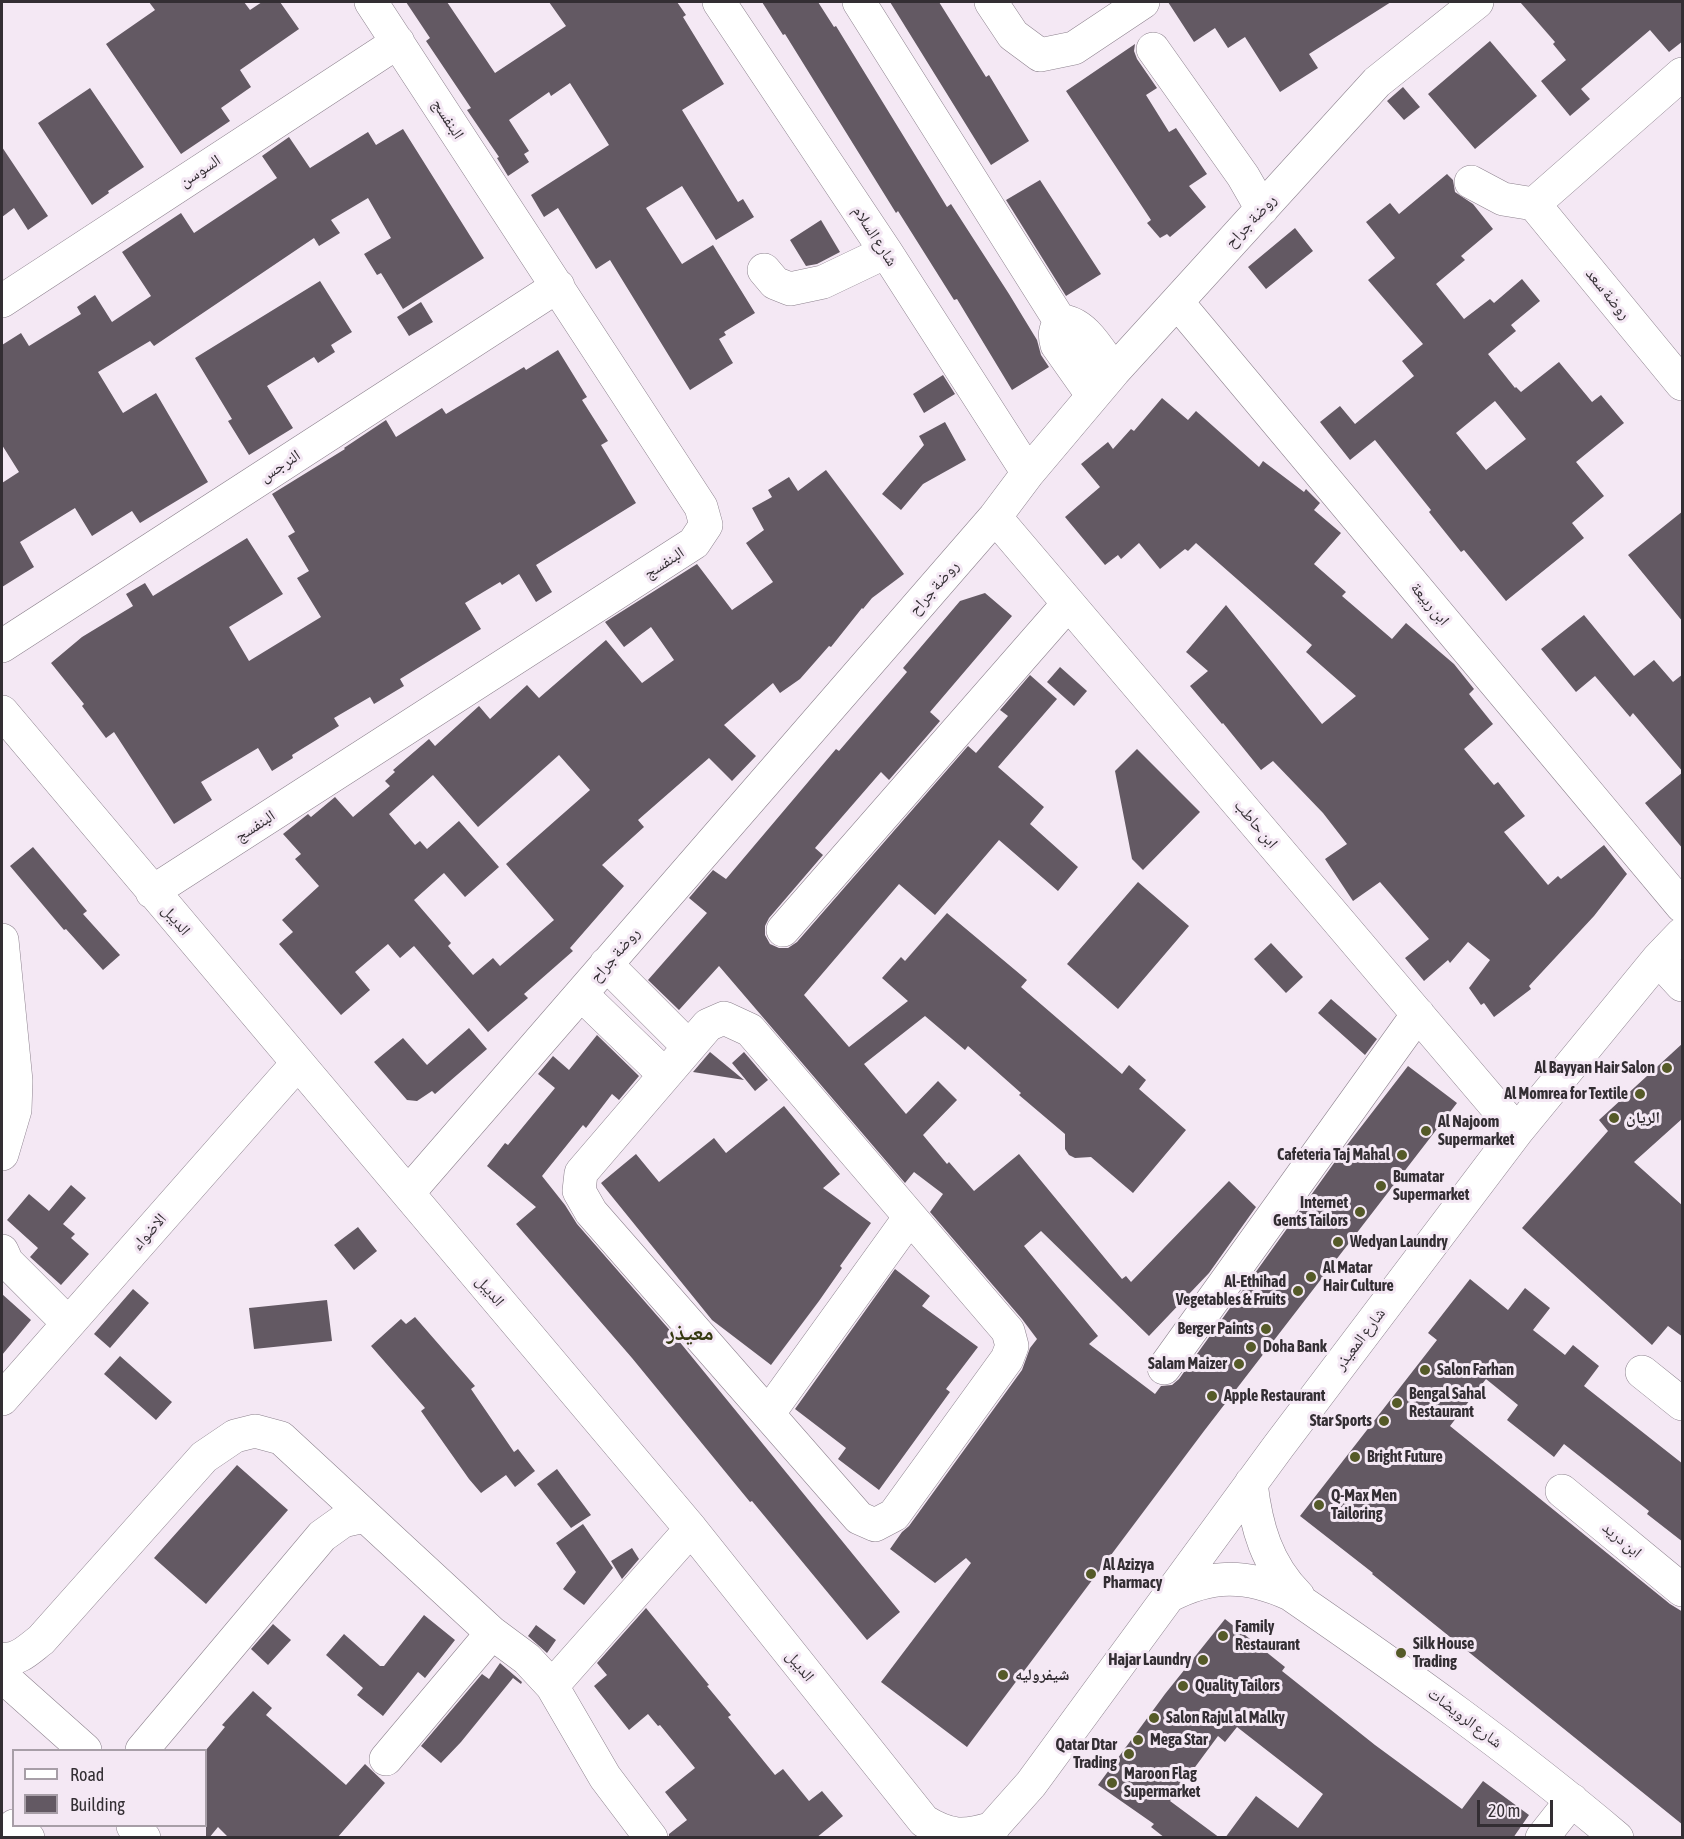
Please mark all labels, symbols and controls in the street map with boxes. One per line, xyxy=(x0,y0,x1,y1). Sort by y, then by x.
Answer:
street label: البنفسج xyxy=(428,95,468,143)
street label: السوسن xyxy=(176,151,224,191)
street label: روضة جراح xyxy=(1221,190,1281,252)
street label: شارع السلام xyxy=(848,202,902,270)
street label: روضة سعد xyxy=(1582,264,1634,324)
street label: النرجس xyxy=(256,446,304,486)
street label: البنفسج xyxy=(640,543,688,583)
street label: روضة جراح xyxy=(905,557,963,619)
street label: ابن ربيعة xyxy=(1407,579,1453,629)
street label: ابن حاطب xyxy=(1230,796,1282,852)
street label: البنفسج xyxy=(231,806,279,846)
street label: الديبل xyxy=(158,901,194,939)
street label: روضة جراح xyxy=(586,924,644,986)
place label: Al Bayyan Hair Salon xyxy=(1534,1058,1655,1078)
marker: Al Bayyan Hair Salon xyxy=(1660,1061,1674,1075)
place label: Al Momrea for Textile xyxy=(1504,1084,1628,1104)
marker: Al Momrea for Textile xyxy=(1633,1087,1647,1101)
place label: الريان xyxy=(1626,1108,1660,1128)
marker: الريان xyxy=(1607,1111,1621,1125)
place label: Al Najoom Supermarket xyxy=(1438,1112,1514,1150)
marker: Al Najoom Supermarket xyxy=(1419,1124,1433,1138)
place label: Cafeteria Taj Mahal xyxy=(1277,1145,1390,1165)
marker: Cafeteria Taj Mahal xyxy=(1395,1148,1409,1162)
place label: Bumatar Supermarket xyxy=(1393,1167,1469,1205)
marker: Bumatar Supermarket xyxy=(1374,1179,1388,1193)
place label: Internet Gents Tailors xyxy=(1273,1193,1348,1231)
marker: Internet Gents Tailors xyxy=(1353,1205,1367,1219)
street label: الاضواء xyxy=(128,1209,170,1255)
place label: Wedyan Laundry xyxy=(1350,1232,1448,1252)
marker: Wedyan Laundry xyxy=(1331,1235,1345,1249)
place label: Al Matar Hair Culture xyxy=(1323,1258,1394,1296)
marker: Al Matar Hair Culture xyxy=(1304,1270,1318,1284)
street label: الديبل xyxy=(472,1272,508,1310)
place label: Al-Ethihad Vegetables & Fruits xyxy=(1176,1272,1286,1310)
marker: Al-Ethihad Vegetables & Fruits xyxy=(1291,1284,1305,1298)
street label: شارع المعيذر xyxy=(1330,1304,1390,1374)
place label: Berger Paints xyxy=(1178,1319,1254,1339)
district label: معيذر xyxy=(666,1320,714,1346)
marker: Berger Paints xyxy=(1259,1322,1273,1336)
place label: Doha Bank xyxy=(1263,1337,1327,1357)
marker: Doha Bank xyxy=(1244,1340,1258,1354)
place label: Salam Maizer xyxy=(1148,1354,1227,1374)
marker: Salam Maizer xyxy=(1232,1357,1246,1371)
place label: Salon Farhan xyxy=(1437,1360,1514,1380)
marker: Salon Farhan xyxy=(1418,1363,1432,1377)
place label: Bengal Sahal Restaurant xyxy=(1409,1384,1486,1422)
place label: Apple Restaurant xyxy=(1224,1386,1325,1406)
marker: Apple Restaurant xyxy=(1205,1389,1219,1403)
marker: Bengal Sahal Restaurant xyxy=(1390,1396,1404,1410)
place label: Star Sports xyxy=(1310,1411,1372,1431)
marker: Star Sports xyxy=(1377,1414,1391,1428)
place label: Bright Future xyxy=(1367,1447,1443,1467)
marker: Bright Future xyxy=(1348,1450,1362,1464)
place label: Q-Max Men Tailoring xyxy=(1331,1486,1397,1524)
marker: Q-Max Men Tailoring xyxy=(1312,1498,1326,1512)
street label: ابن دريد xyxy=(1598,1518,1646,1562)
place label: Al Azizya Pharmacy xyxy=(1103,1555,1162,1593)
marker: Al Azizya Pharmacy xyxy=(1084,1567,1098,1581)
place label: Family Restaurant xyxy=(1235,1617,1300,1655)
marker: Family Restaurant xyxy=(1216,1629,1230,1643)
place label: Silk House Trading xyxy=(1413,1634,1474,1672)
marker: Silk House Trading xyxy=(1394,1646,1408,1660)
street label: الديبل xyxy=(782,1647,818,1685)
place label: Hajar Laundry xyxy=(1108,1650,1191,1670)
marker: Hajar Laundry xyxy=(1196,1653,1210,1667)
place label: شيفروليه xyxy=(1015,1665,1070,1685)
marker: شيفروليه xyxy=(996,1668,1010,1682)
place label: Quality Tailors xyxy=(1195,1676,1280,1696)
marker: Quality Tailors xyxy=(1176,1679,1190,1693)
street label: شارع الرويضات xyxy=(1424,1684,1506,1752)
place label: Salon Rajul al Malky xyxy=(1166,1708,1285,1728)
marker: Salon Rajul al Malky xyxy=(1147,1711,1161,1725)
place label: Mega Star xyxy=(1150,1730,1208,1750)
marker: Mega Star xyxy=(1131,1733,1145,1747)
place label: Qatar Dtar Trading xyxy=(1056,1735,1117,1773)
marker: Qatar Dtar Trading xyxy=(1122,1747,1136,1761)
legend xyxy=(12,1749,207,1827)
text: Road xyxy=(70,1764,104,1785)
place label: Maroon Flag Supermarket xyxy=(1124,1764,1200,1802)
marker: Maroon Flag Supermarket xyxy=(1105,1776,1119,1790)
scale bar xyxy=(1480,1788,1556,1826)
text: Building xyxy=(70,1794,125,1815)
text: 20 m xyxy=(1488,1800,1520,1821)

